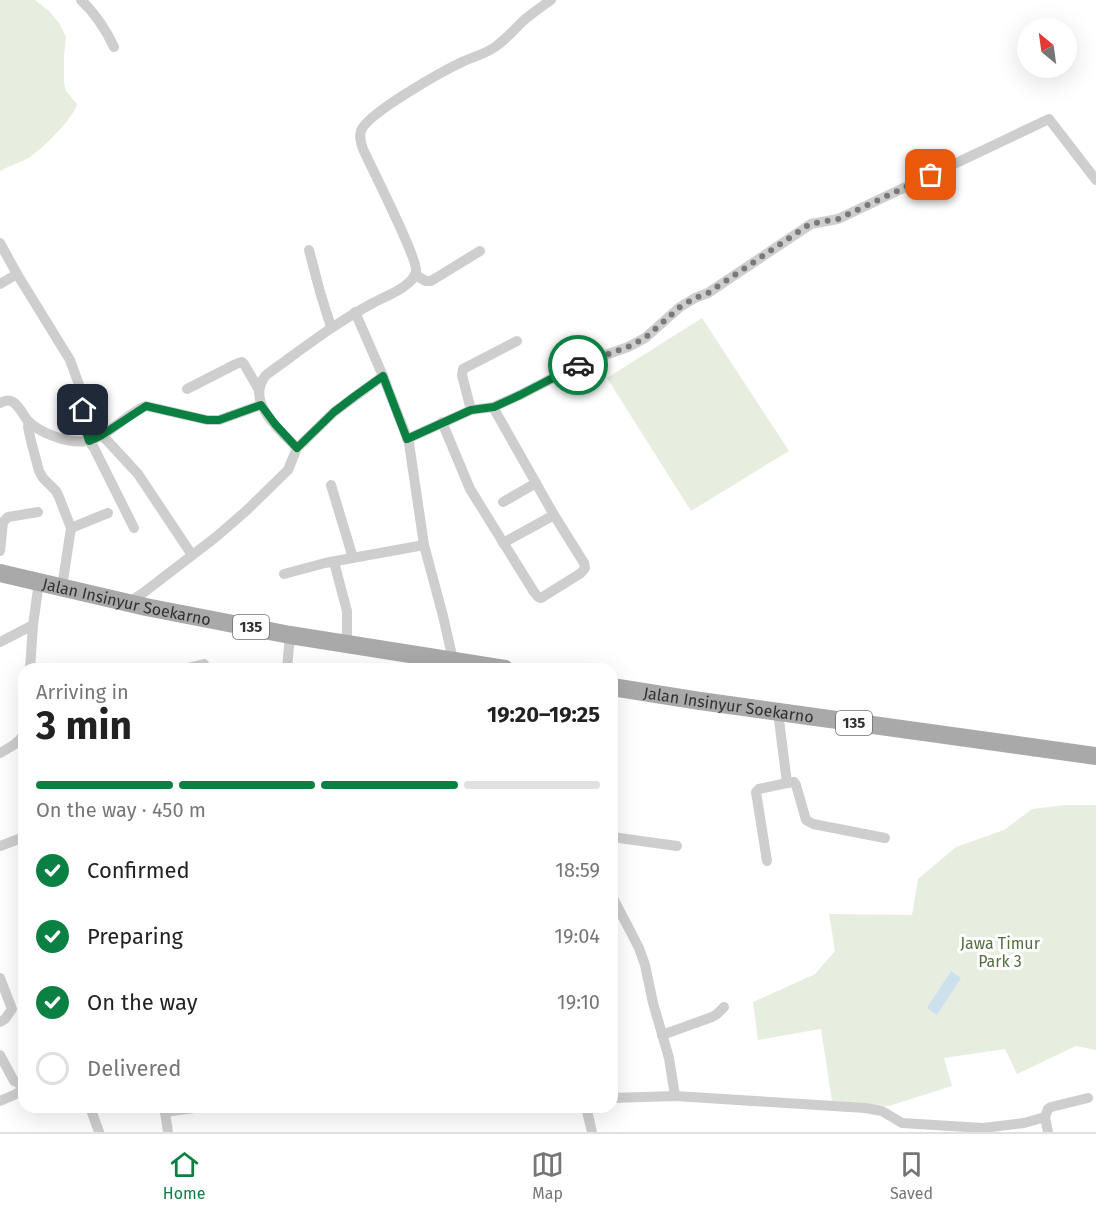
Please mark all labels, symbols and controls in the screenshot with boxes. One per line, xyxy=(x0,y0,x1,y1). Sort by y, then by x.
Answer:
north arrow xyxy=(1017,18,1077,78)
map controls xyxy=(1017,18,1077,78)
pin xyxy=(905,149,956,200)
icon: bag xyxy=(914,158,947,191)
courier xyxy=(548,335,608,395)
icon: car xyxy=(562,349,595,382)
pin xyxy=(57,384,108,435)
icon: home xyxy=(66,393,99,426)
street label: Jalan Insinyur Soekarno xyxy=(41,574,213,629)
road number: 135 xyxy=(233,615,269,639)
text: Arriving in xyxy=(36,680,129,704)
street label: Jalan Insinyur Soekarno xyxy=(642,683,815,726)
text: 19:20–19:25 xyxy=(487,701,600,728)
text: 3 min xyxy=(36,703,132,749)
road number: 135 xyxy=(836,711,872,735)
text: On the way · 450 m xyxy=(36,798,206,822)
icon: check xyxy=(36,854,69,887)
text: Confirmed xyxy=(87,857,190,884)
text: 18:59 xyxy=(555,858,600,882)
icon: check xyxy=(36,920,69,953)
text: Preparing xyxy=(87,923,183,950)
text: 19:04 xyxy=(554,924,600,948)
park label: Jawa Timur Park 3 xyxy=(960,934,1041,971)
icon: check xyxy=(36,986,69,1019)
text: On the way xyxy=(87,989,198,1016)
text: 19:10 xyxy=(557,990,600,1014)
text: Delivered xyxy=(87,1055,182,1082)
tab: Home xyxy=(163,1148,206,1203)
tab: Map xyxy=(531,1148,564,1203)
tab: Saved xyxy=(890,1148,933,1203)

